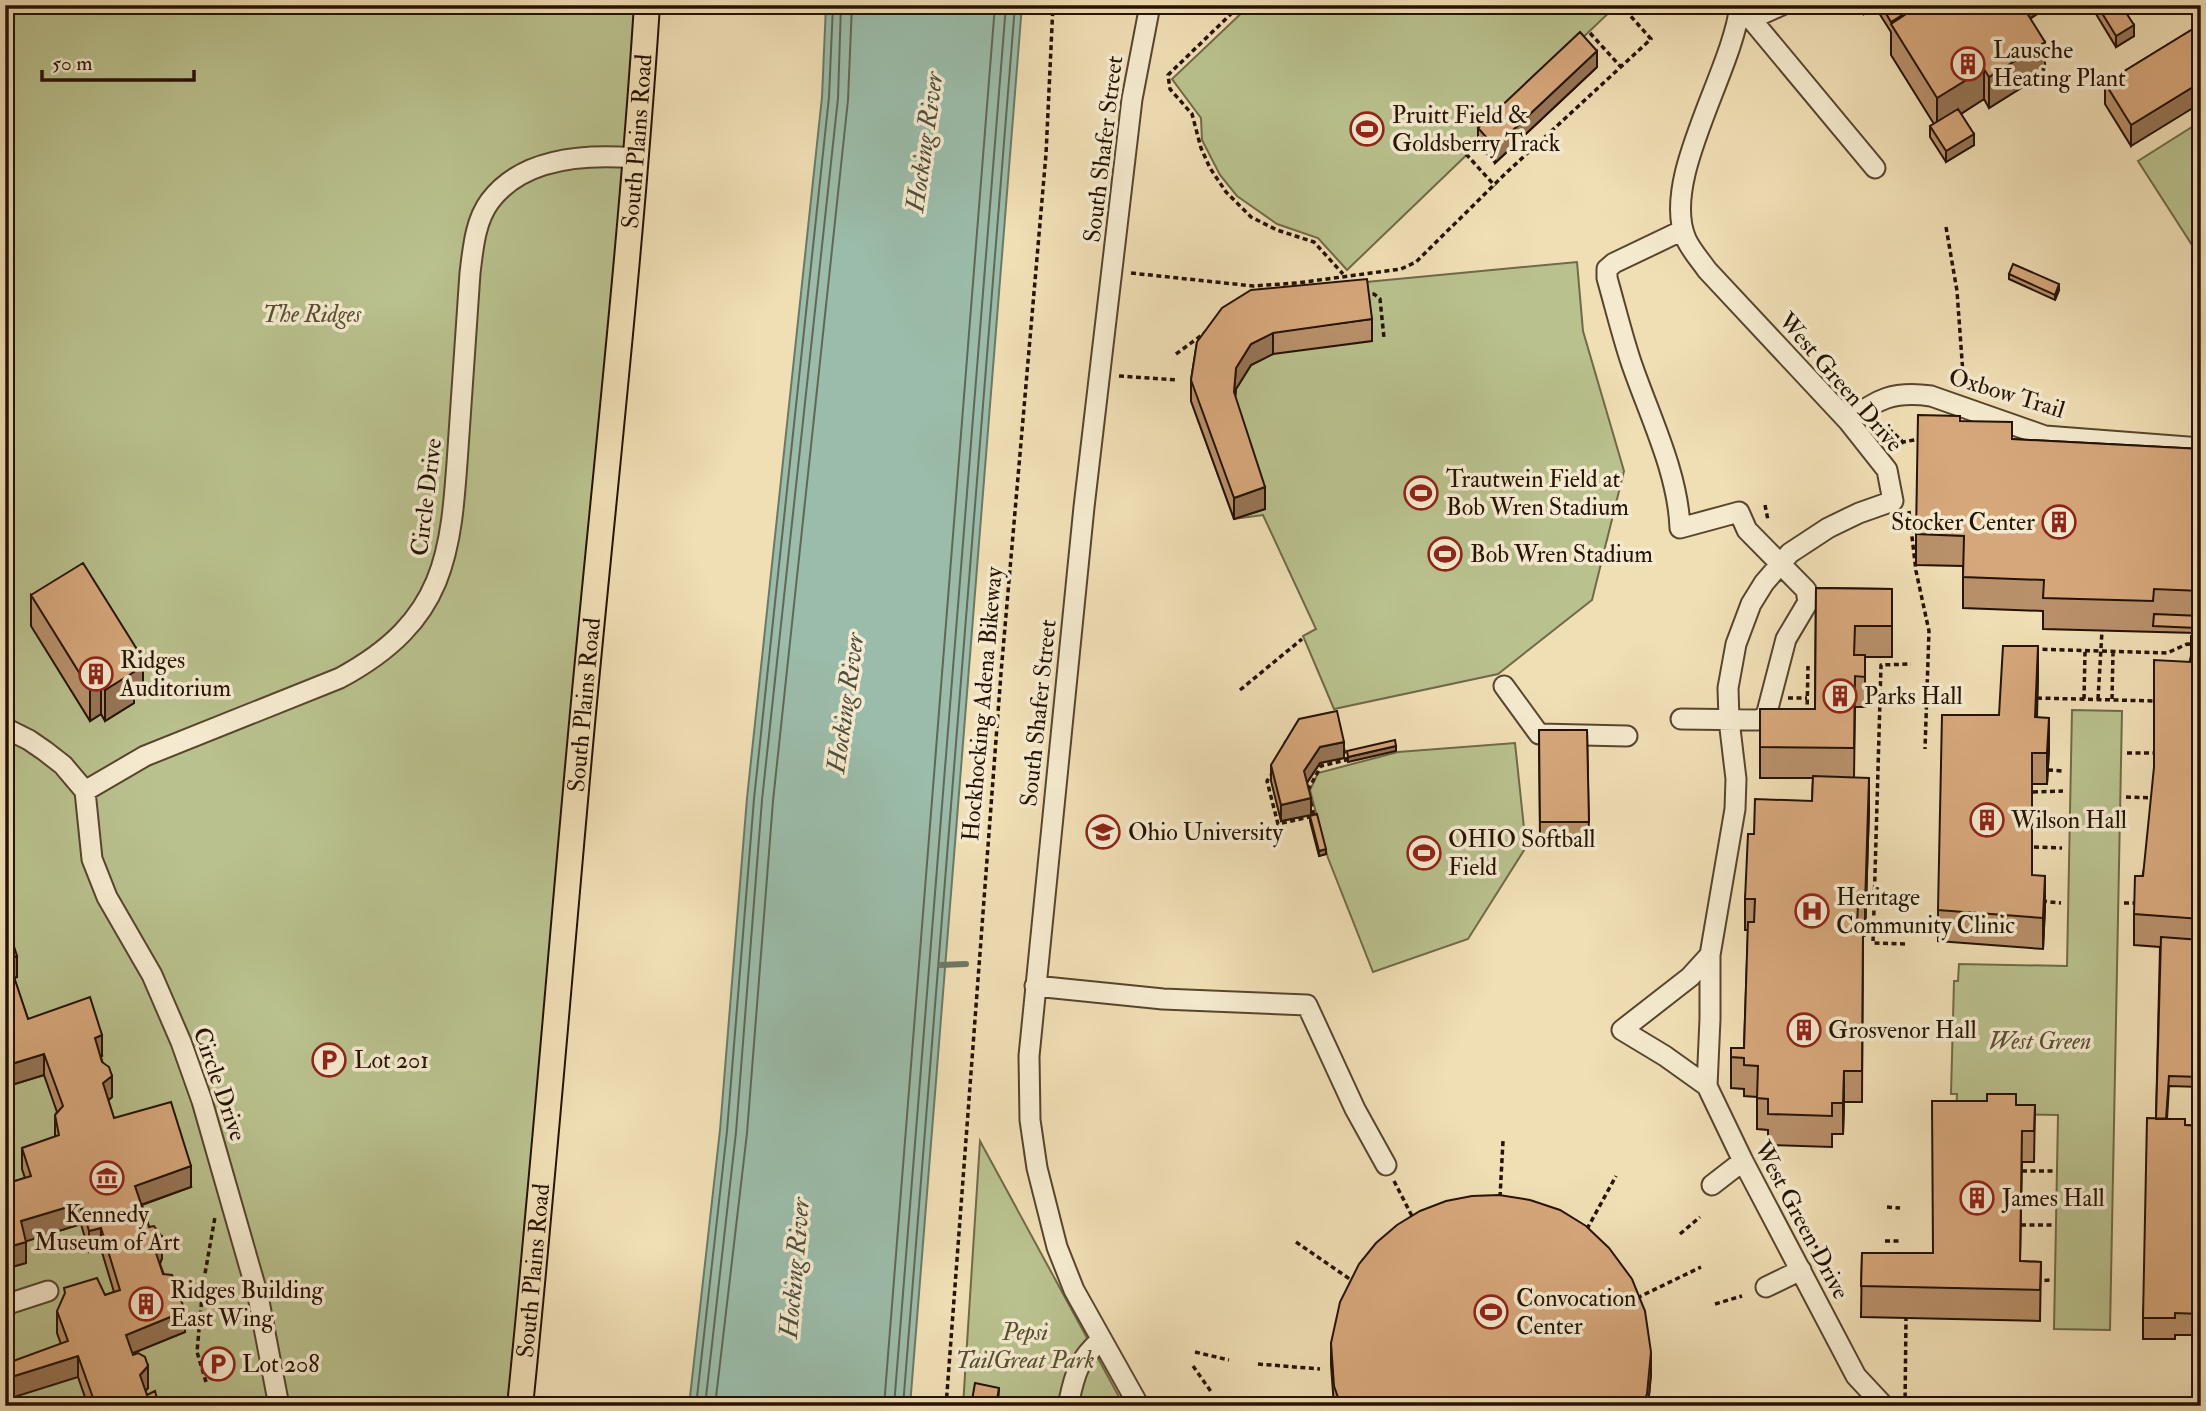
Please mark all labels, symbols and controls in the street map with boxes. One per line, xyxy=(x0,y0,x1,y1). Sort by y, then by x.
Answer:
place label: Lausche Heating Plant xyxy=(1993,35,2126,94)
scale bar xyxy=(42,38,194,82)
building icon: Lausche Heating Plant xyxy=(1949,45,1987,83)
text: 50 m xyxy=(52,50,93,77)
street label: South Plains Road xyxy=(615,53,660,230)
street label: South Shafer Street xyxy=(1077,54,1130,244)
water label: Hocking River xyxy=(899,69,951,215)
place label: Pruitt Field & Goldsberry Track xyxy=(1392,100,1561,159)
sports icon: Pruitt Field & Goldsberry Track xyxy=(1348,110,1386,148)
park label: The Ridges xyxy=(263,299,362,330)
street label: West Green Drive xyxy=(1771,305,1910,458)
street label: Oxbow Trail xyxy=(1945,361,2069,426)
street label: Circle Drive xyxy=(404,436,449,558)
place label: Trautwein Field at Bob Wren Stadium xyxy=(1446,464,1629,523)
sports icon: Trautwein Field at Bob Wren Stadium xyxy=(1402,474,1440,512)
building icon: Stocker Center xyxy=(2040,503,2078,541)
place label: Stocker Center xyxy=(1891,507,2035,538)
sports icon: Bob Wren Stadium xyxy=(1426,535,1464,573)
place label: Bob Wren Stadium xyxy=(1470,539,1653,570)
street label: Hockhocking Adena Bikeway xyxy=(955,565,1010,843)
street label: South Plains Road xyxy=(561,616,608,794)
street label: South Shafer Street xyxy=(1013,618,1064,808)
water label: Hocking River xyxy=(820,630,872,776)
place label: Ridges Auditorium xyxy=(119,645,232,704)
building icon: Ridges Auditorium xyxy=(77,655,115,693)
building icon: Parks Hall xyxy=(1821,677,1859,715)
place label: Parks Hall xyxy=(1864,681,1963,712)
building icon: Wilson Hall xyxy=(1968,801,2006,839)
place label: Wilson Hall xyxy=(2010,805,2127,836)
school or university icon: Ohio University xyxy=(1084,813,1122,851)
place label: Ohio University xyxy=(1128,817,1283,848)
place label: OHIO Softball Field xyxy=(1448,824,1596,883)
sports icon: OHIO Softball Field xyxy=(1405,834,1443,872)
place label: Heritage Community Clinic xyxy=(1836,882,2015,941)
hospital icon: Heritage Community Clinic xyxy=(1793,892,1831,930)
building icon: Grosvenor Hall xyxy=(1785,1011,1823,1049)
place label: Grosvenor Hall xyxy=(1828,1015,1977,1046)
street label: Circle Drive xyxy=(186,1023,253,1145)
park label: West Green xyxy=(1989,1026,2091,1057)
parking icon: Lot 201 xyxy=(310,1041,348,1079)
place label: Lot 201 xyxy=(354,1045,429,1076)
street label: West Green Drive xyxy=(1746,1135,1856,1305)
museum icon: Kennedy Museum of Art xyxy=(88,1159,126,1197)
building icon: James Hall xyxy=(1958,1179,1996,1217)
street label: South Plains Road xyxy=(510,1182,557,1359)
place label: James Hall xyxy=(2001,1183,2105,1214)
water label: Hocking River xyxy=(773,1195,817,1341)
place label: Kennedy Museum of Art xyxy=(34,1199,180,1258)
place label: Ridges Building East Wing xyxy=(170,1275,325,1334)
place label: Convocation Center xyxy=(1516,1283,1636,1342)
building icon: Ridges Building East Wing xyxy=(127,1285,165,1323)
sports icon: Convocation Center xyxy=(1472,1293,1510,1331)
park label: Pepsi TailGreat Park xyxy=(955,1317,1095,1376)
parking icon: Lot 208 xyxy=(199,1345,237,1383)
place label: Lot 208 xyxy=(242,1349,320,1380)

